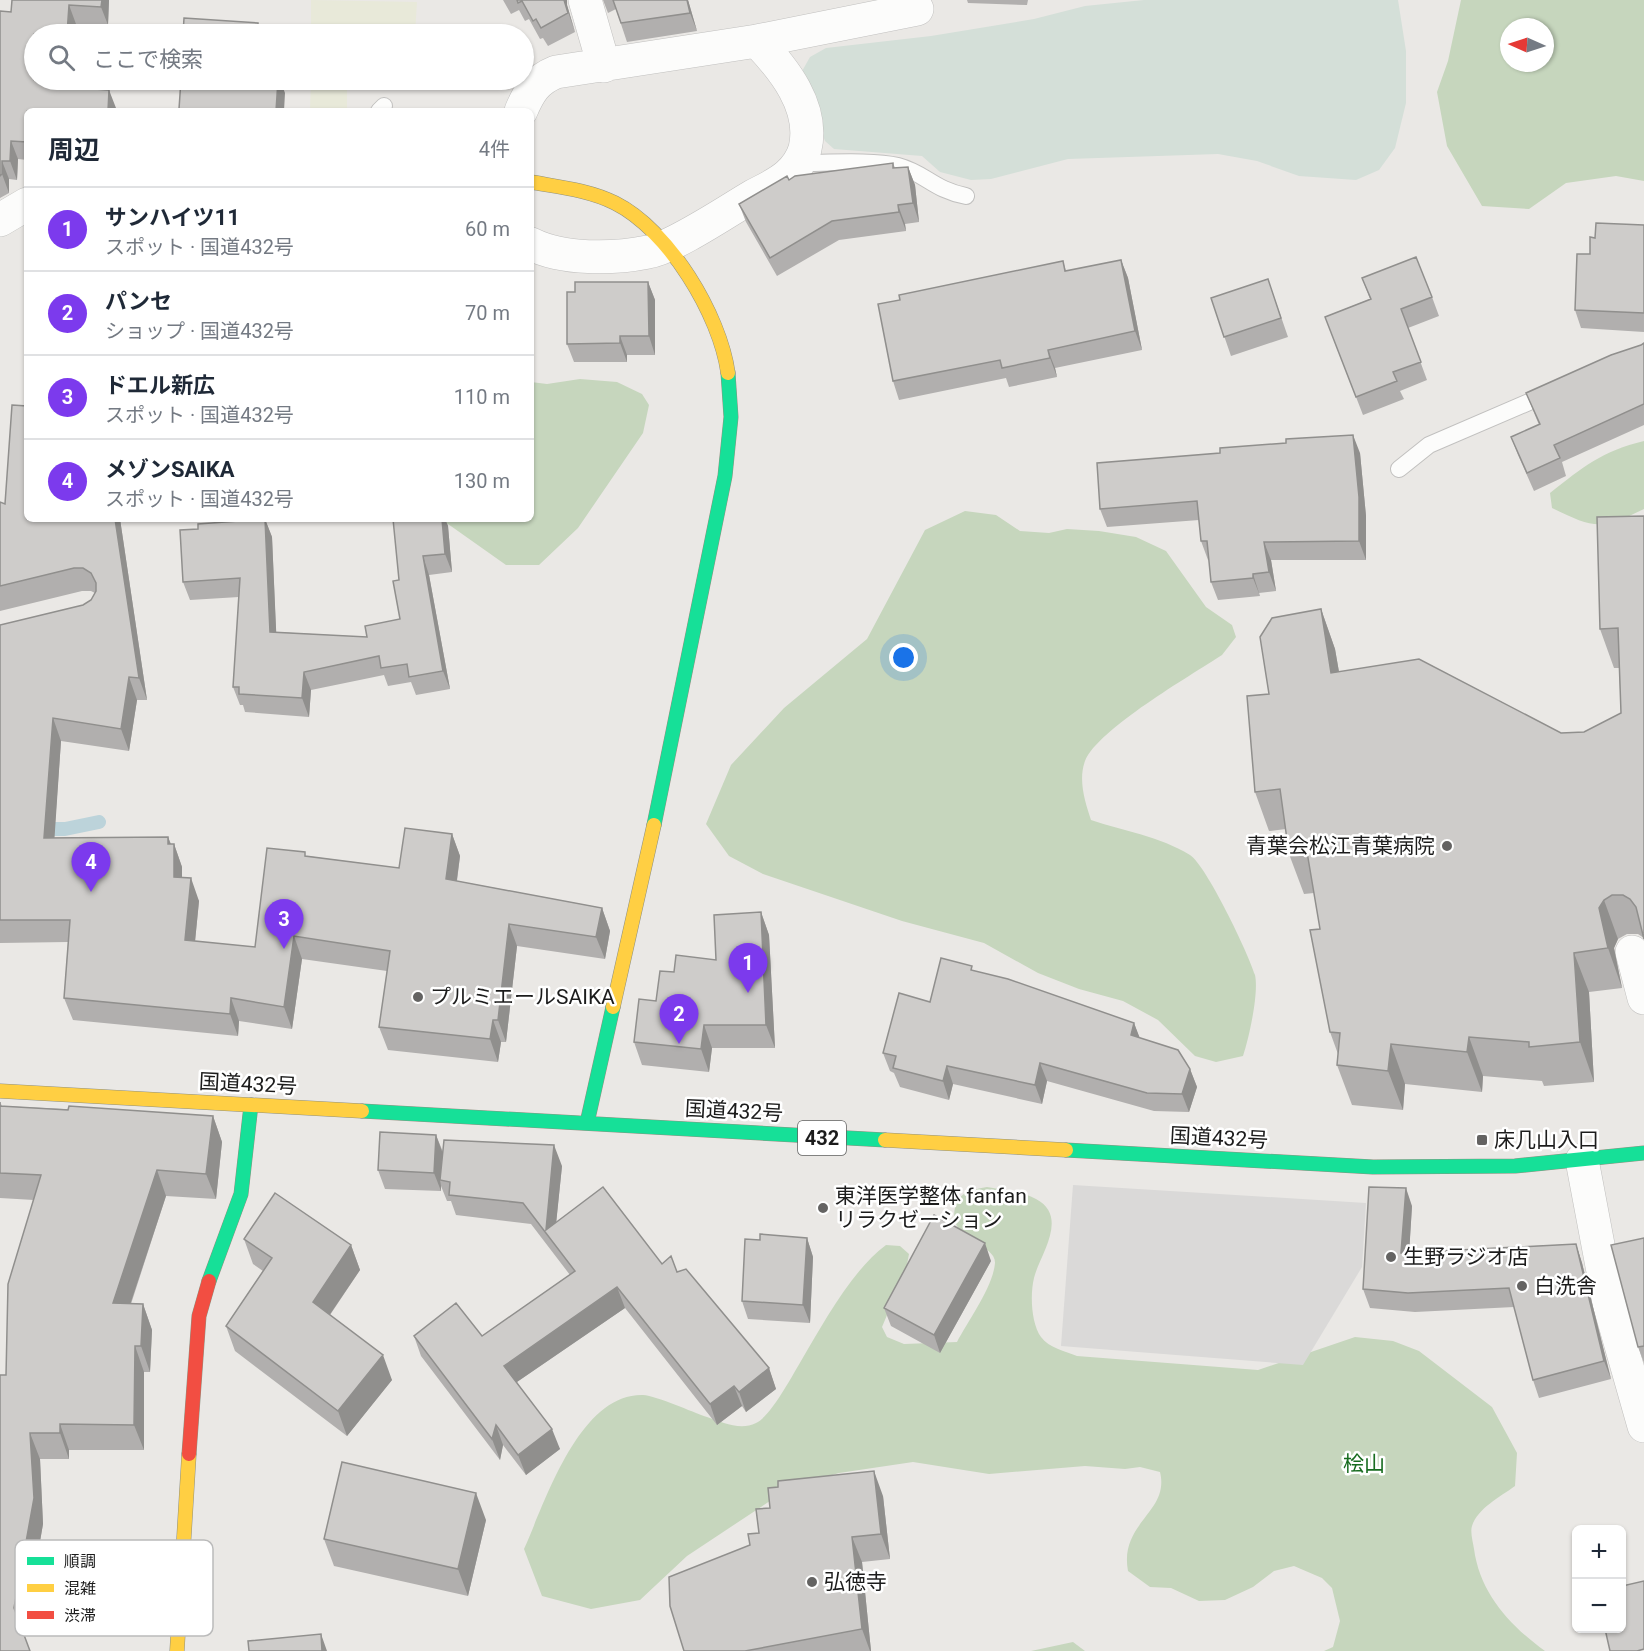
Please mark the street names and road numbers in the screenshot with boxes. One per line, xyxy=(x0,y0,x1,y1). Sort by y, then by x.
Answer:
street label: 国道432号 xyxy=(198,1069,298,1099)
street label: 国道432号 xyxy=(684,1096,784,1126)
road number: 432 xyxy=(798,1121,846,1155)
street label: 国道432号 xyxy=(1169,1123,1269,1153)

